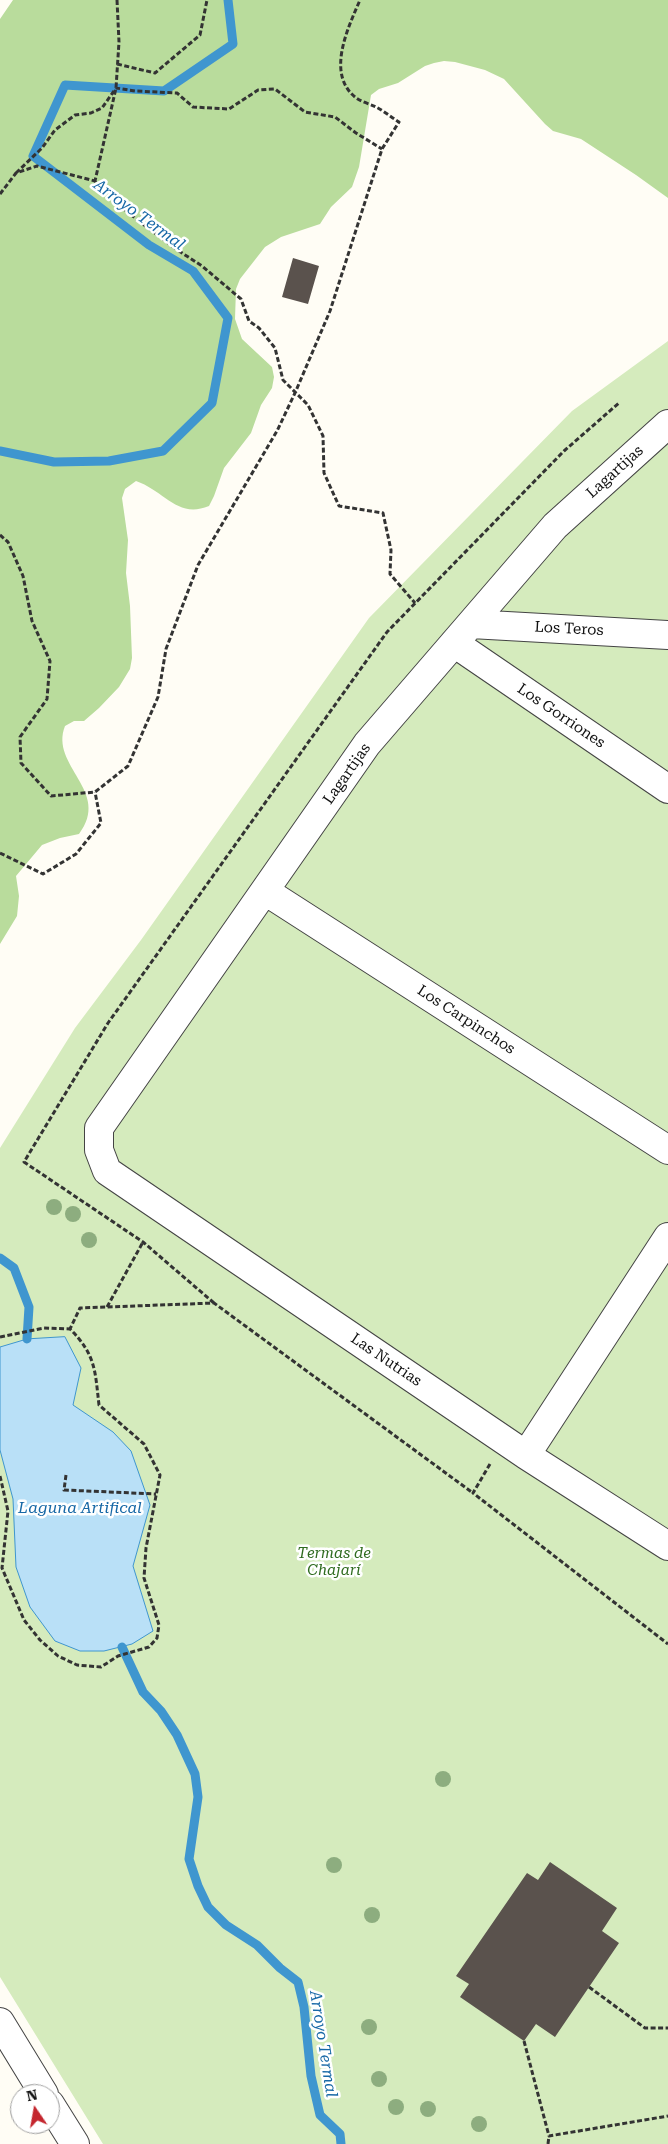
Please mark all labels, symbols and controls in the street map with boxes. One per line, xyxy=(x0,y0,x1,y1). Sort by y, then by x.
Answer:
water label: Arroyo Termal xyxy=(90,176,188,254)
street label: Lagartijas xyxy=(583,442,647,502)
street label: Los Teros xyxy=(534,618,604,640)
street label: Los Gorriones xyxy=(514,680,608,752)
street label: Lagartijas xyxy=(319,740,375,808)
street label: Los Carpinchos xyxy=(414,982,518,1058)
street label: Las Nutrias xyxy=(347,1330,425,1390)
water label: Laguna Artifical xyxy=(18,1498,142,1518)
park label: Termas de Chajarí xyxy=(297,1545,371,1580)
water label: Arroyo Termal xyxy=(305,1989,341,2099)
north arrow xyxy=(10,2084,60,2134)
text: N xyxy=(25,2086,39,2104)

